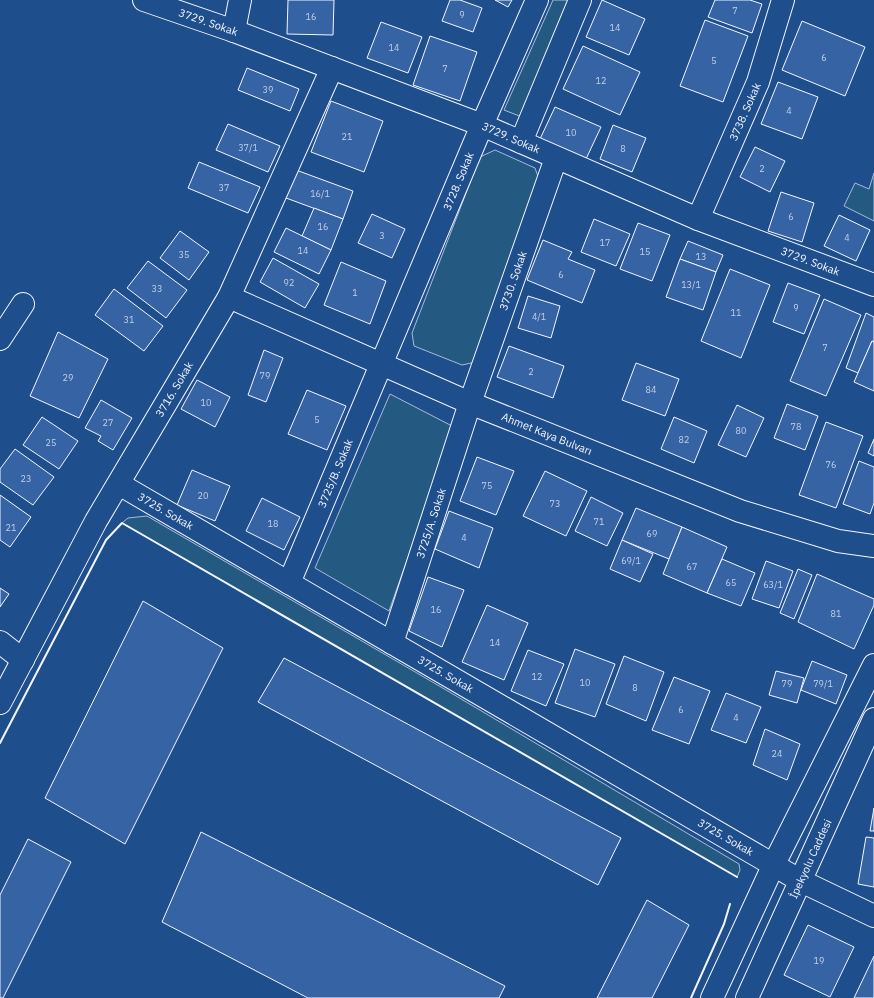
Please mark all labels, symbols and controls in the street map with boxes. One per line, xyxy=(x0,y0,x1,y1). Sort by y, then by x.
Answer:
street label: 3729. Sokak xyxy=(177,5,240,39)
house number: 7 xyxy=(732,5,738,16)
house number: 9 xyxy=(459,9,465,20)
house number: 16 xyxy=(306,11,316,22)
house number: 14 xyxy=(610,22,620,33)
house number: 14 xyxy=(389,42,399,53)
house number: 6 xyxy=(821,52,827,63)
house number: 5 xyxy=(711,55,717,66)
house number: 7 xyxy=(442,63,448,74)
house number: 12 xyxy=(596,75,606,86)
street label: 3738. Sokak xyxy=(726,80,764,143)
house number: 39 xyxy=(263,84,273,95)
house number: 4 xyxy=(786,105,792,116)
street label: 3729. Sokak xyxy=(480,119,542,156)
house number: 10 xyxy=(566,127,576,138)
house number: 21 xyxy=(342,131,352,142)
house number: 37/1 xyxy=(238,142,258,153)
house number: 8 xyxy=(620,143,626,154)
street label: 3728. Sokak xyxy=(440,150,477,213)
house number: 2 xyxy=(759,163,765,174)
house number: 37 xyxy=(219,182,229,193)
house number: 16/1 xyxy=(310,188,330,199)
house number: 6 xyxy=(788,211,794,222)
house number: 16 xyxy=(318,221,328,232)
house number: 3 xyxy=(379,230,385,241)
house number: 4 xyxy=(844,232,850,243)
house number: 17 xyxy=(600,237,610,248)
street label: 3729. Sokak xyxy=(779,244,842,279)
house number: 14 xyxy=(298,245,308,256)
house number: 15 xyxy=(640,246,650,257)
house number: 35 xyxy=(179,249,189,260)
street label: 3730. Sokak xyxy=(496,249,530,312)
house number: 13 xyxy=(696,251,706,262)
house number: 6 xyxy=(558,269,564,280)
house number: 92 xyxy=(284,277,294,288)
house number: 13/1 xyxy=(681,279,701,290)
house number: 33 xyxy=(152,283,162,294)
house number: 1 xyxy=(352,287,358,298)
house number: 9 xyxy=(793,302,799,313)
house number: 11 xyxy=(731,307,741,318)
house number: 4/1 xyxy=(532,311,546,322)
house number: 31 xyxy=(124,314,134,325)
house number: 7 xyxy=(822,342,828,353)
street label: 3716. Sokak xyxy=(152,359,196,419)
house number: 2 xyxy=(528,366,534,377)
house number: 79 xyxy=(260,370,270,381)
house number: 29 xyxy=(63,372,73,383)
house number: 84 xyxy=(646,384,656,395)
house number: 10 xyxy=(201,397,211,408)
street label: Ahmet Kaya Bulvarı xyxy=(500,409,594,458)
house number: 5 xyxy=(314,414,320,425)
house number: 27 xyxy=(103,417,113,428)
house number: 78 xyxy=(791,421,801,432)
house number: 80 xyxy=(736,425,746,436)
house number: 82 xyxy=(679,434,689,445)
house number: 25 xyxy=(46,437,56,448)
street label: 3725/B. Sokak xyxy=(315,437,356,510)
house number: 76 xyxy=(826,459,836,470)
house number: 23 xyxy=(21,473,31,484)
house number: 75 xyxy=(482,480,492,491)
street label: 3725/A. Sokak xyxy=(413,486,449,560)
street label: 3725. Sokak xyxy=(135,490,196,533)
house number: 20 xyxy=(198,490,208,501)
house number: 73 xyxy=(550,498,560,509)
house number: 71 xyxy=(594,516,604,527)
house number: 18 xyxy=(268,518,278,529)
house number: 21 xyxy=(6,522,16,533)
house number: 69 xyxy=(647,528,657,539)
house number: 4 xyxy=(461,532,467,543)
house number: 69/1 xyxy=(621,555,641,566)
house number: 67 xyxy=(687,561,697,572)
house number: 65 xyxy=(726,577,736,588)
house number: 63/1 xyxy=(763,579,783,590)
house number: 16 xyxy=(431,604,441,615)
house number: 81 xyxy=(831,608,841,619)
house number: 14 xyxy=(490,637,500,648)
street label: 3725. Sokak xyxy=(415,653,476,696)
house number: 12 xyxy=(532,671,542,682)
house number: 10 xyxy=(580,677,590,688)
house number: 79 xyxy=(782,678,792,689)
house number: 79/1 xyxy=(813,678,833,689)
house number: 8 xyxy=(632,682,638,693)
house number: 6 xyxy=(678,704,684,715)
house number: 4 xyxy=(733,712,739,723)
house number: 24 xyxy=(772,748,782,759)
street label: 3725. Sokak xyxy=(695,816,756,859)
street label: İpekyolu Caddesi xyxy=(786,817,835,901)
house number: 19 xyxy=(814,955,824,966)

